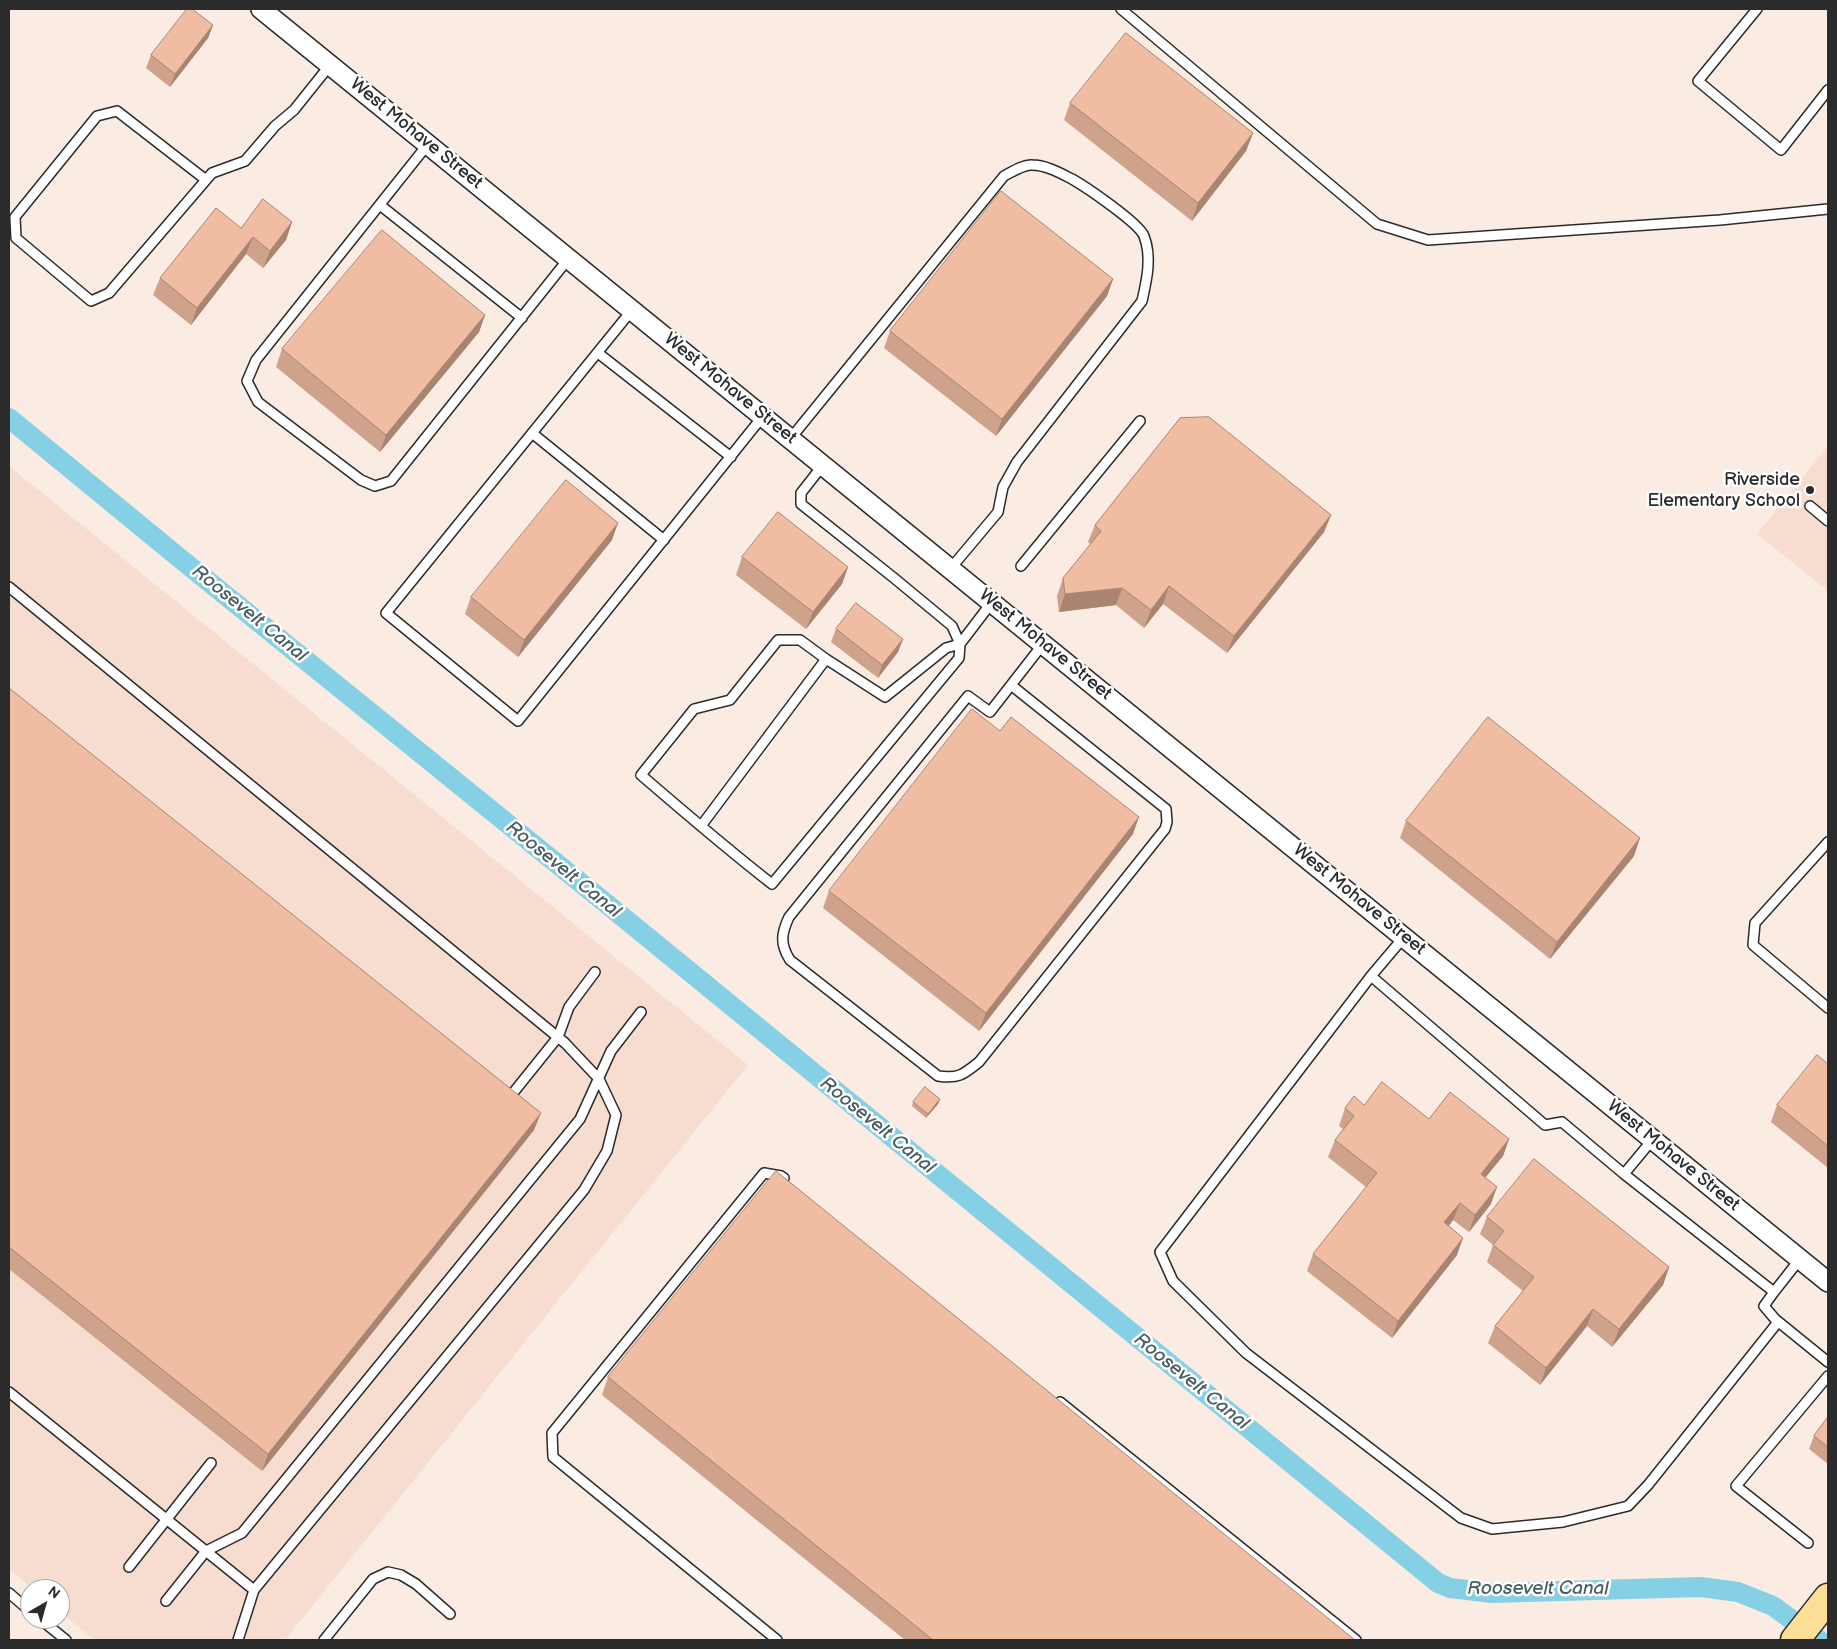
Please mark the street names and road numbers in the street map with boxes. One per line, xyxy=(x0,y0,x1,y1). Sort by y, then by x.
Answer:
street label: West Mohave Street xyxy=(345,74,487,194)
street label: West Mohave Street xyxy=(659,329,801,449)
street label: West Mohave Street xyxy=(974,585,1116,705)
street label: West Mohave Street xyxy=(1288,840,1430,960)
street label: West Mohave Street xyxy=(1602,1096,1744,1216)

